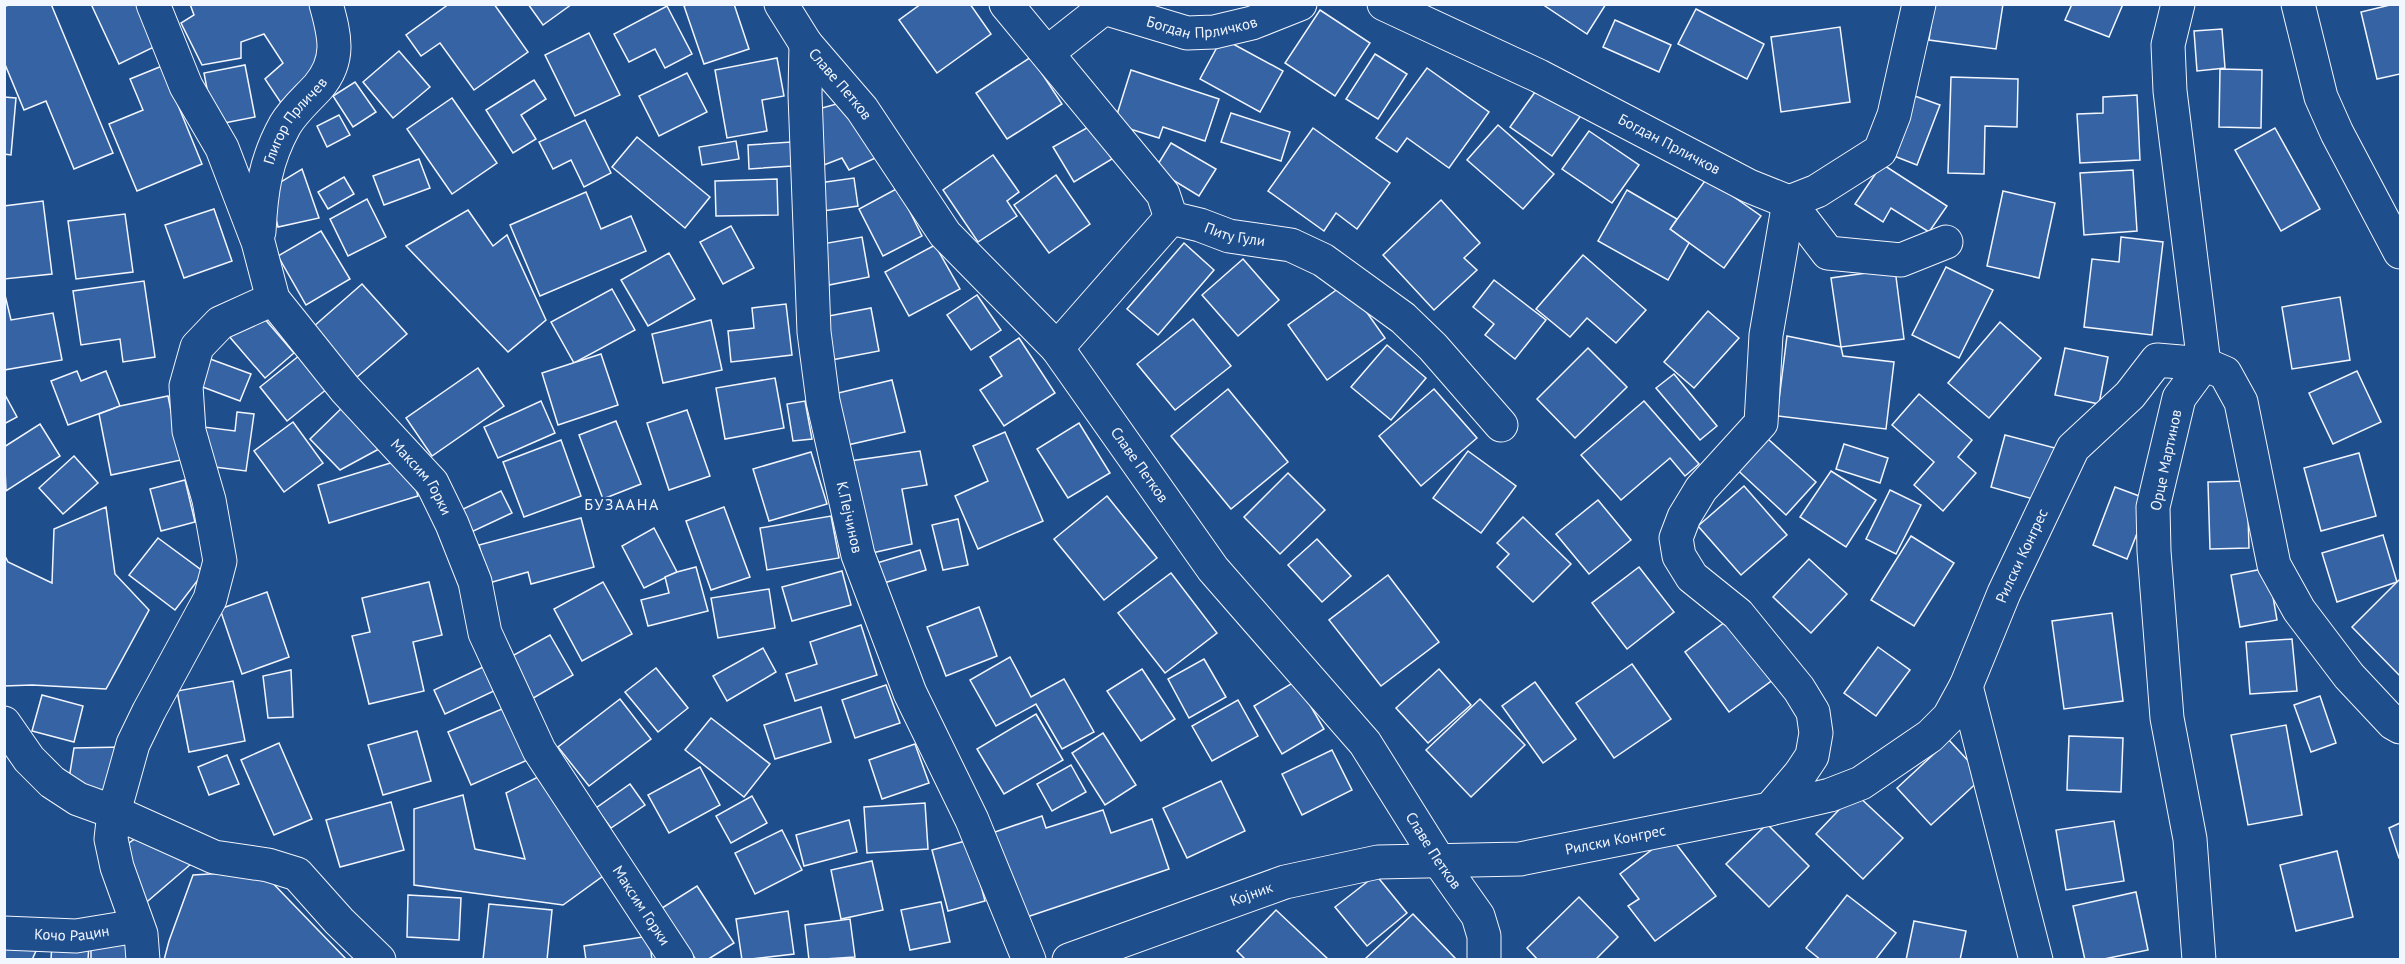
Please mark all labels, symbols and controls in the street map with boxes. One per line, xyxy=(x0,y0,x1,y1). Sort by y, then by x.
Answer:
street label: Богдан Прличков xyxy=(1144,11,1260,43)
street label: Славе Петков xyxy=(805,44,877,123)
street label: Глигор Прличев xyxy=(259,73,331,167)
street label: Богдан Прличков xyxy=(1615,109,1724,178)
street label: Питу Гули xyxy=(1202,218,1266,250)
street label: Орце Мартинов xyxy=(2145,407,2186,512)
street label: Славе Петков xyxy=(1107,423,1173,506)
street label: Максим Горки xyxy=(387,435,456,518)
street label: К.Пејчинов xyxy=(833,479,867,555)
district label: БУЗААНА xyxy=(584,494,660,514)
street label: Рилски Конгрес xyxy=(1991,505,2052,605)
street label: Славе Петков xyxy=(1402,808,1466,893)
street label: Рилски Конгрес xyxy=(1563,820,1667,859)
street label: Максим Горки xyxy=(609,862,675,949)
street label: Којник xyxy=(1228,877,1276,910)
street label: Кочо Рацин xyxy=(34,921,111,945)

